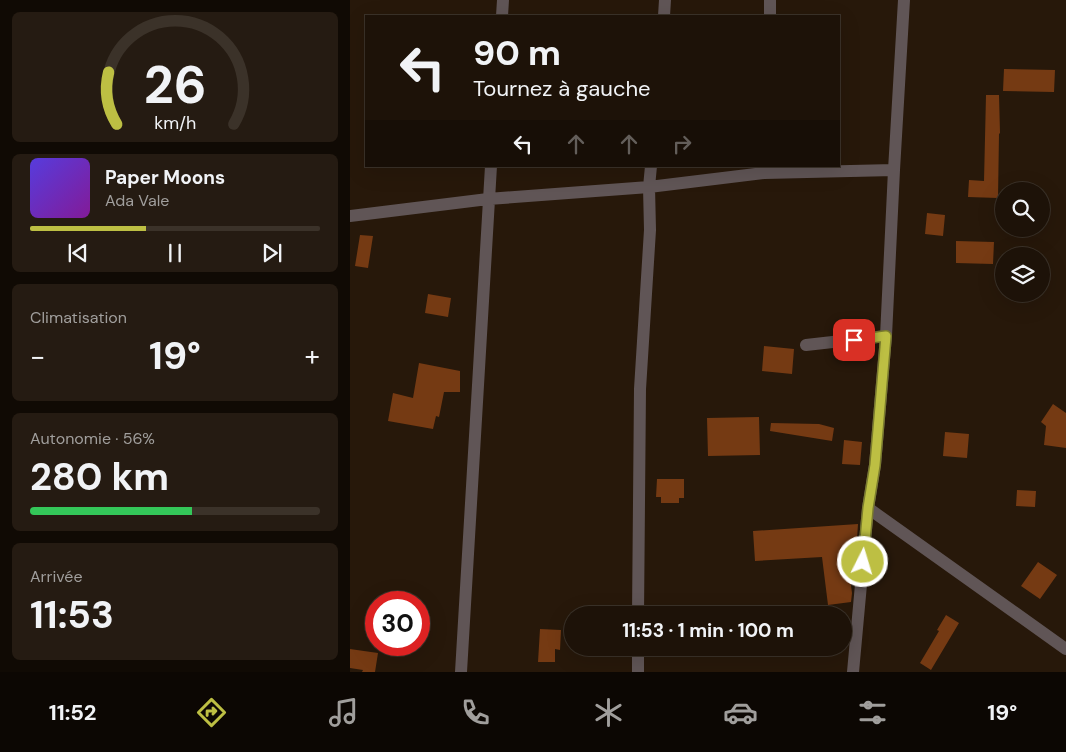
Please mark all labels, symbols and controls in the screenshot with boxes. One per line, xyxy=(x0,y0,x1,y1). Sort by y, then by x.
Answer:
text: 90 m xyxy=(473,30,561,76)
icon: left xyxy=(390,35,455,100)
text: 26 xyxy=(144,51,206,119)
text: Tournez à gauche xyxy=(473,74,651,103)
text: km/h xyxy=(154,111,196,135)
icon: left xyxy=(509,130,537,158)
icon: ahead xyxy=(562,130,590,158)
icon: ahead xyxy=(615,130,643,158)
icon: right xyxy=(668,130,696,158)
text: Paper Moons xyxy=(105,165,225,190)
map controls xyxy=(995,182,1050,302)
button: search xyxy=(995,182,1050,237)
text: Ada Vale xyxy=(105,190,169,211)
icon: previous xyxy=(64,239,92,267)
icon: pause xyxy=(161,239,189,267)
icon: next xyxy=(258,239,286,267)
button: layers xyxy=(995,247,1050,302)
text: Climatisation xyxy=(30,307,127,328)
pin xyxy=(833,319,875,361)
icon: arrive xyxy=(840,326,868,354)
text: 19° xyxy=(149,331,201,381)
text: − xyxy=(30,338,45,375)
text: + xyxy=(305,338,320,375)
text: Autonomie · 56% xyxy=(30,428,155,449)
text: 280 km xyxy=(30,452,169,502)
position arrow xyxy=(836,535,888,587)
text: Arrivée xyxy=(30,566,83,587)
text: 11:53 xyxy=(30,590,114,640)
speed limit sign: 30 xyxy=(365,591,430,656)
text: 11:53 · 1 min · 100 m xyxy=(622,618,794,643)
icon: directions xyxy=(194,695,229,730)
icon: music xyxy=(326,695,361,730)
icon: phone xyxy=(458,695,493,730)
icon: climate xyxy=(591,695,626,730)
icon: car xyxy=(723,695,758,730)
icon: filters xyxy=(855,695,890,730)
text: 11:52 xyxy=(49,698,96,727)
text: 19° xyxy=(987,698,1017,727)

